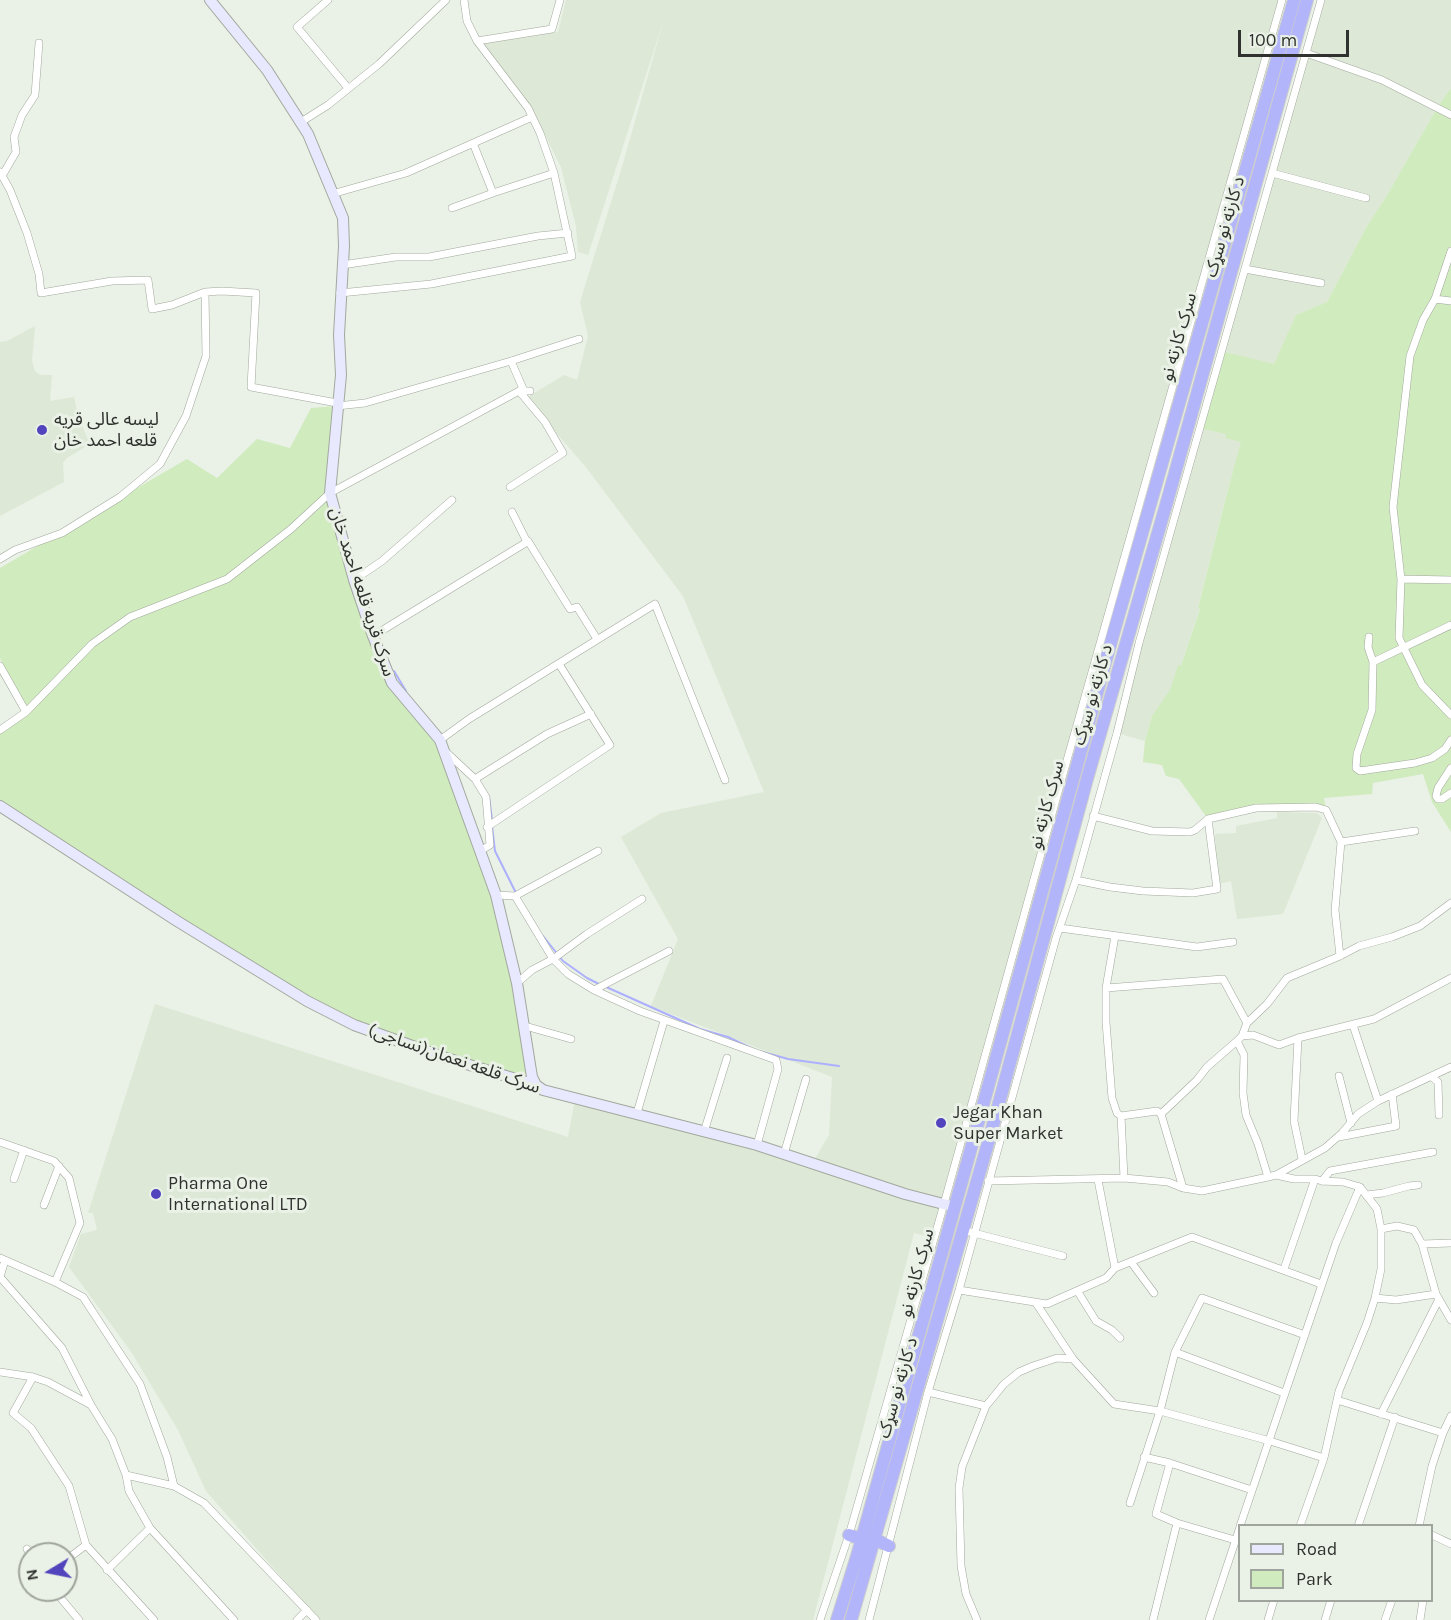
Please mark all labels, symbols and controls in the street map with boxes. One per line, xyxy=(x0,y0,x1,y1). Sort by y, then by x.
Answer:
scale bar xyxy=(1241,18,1352,56)
text: 100 m xyxy=(1249,29,1297,51)
street label: د کارته نو سړک xyxy=(1200,174,1250,280)
street label: سرک کارته نو xyxy=(1156,290,1202,384)
place label: لیسه عالی قریه قلعه احمد خان xyxy=(54,409,159,452)
marker: لیسه عالی قریه قلعه احمد خان xyxy=(35,423,49,437)
street label: سرک قریه قلعه احمد خان xyxy=(324,505,400,679)
street label: د کارته نو سړک xyxy=(1068,642,1118,748)
street label: سرک کارته نو xyxy=(1025,758,1069,852)
street label: سرک قلعه نعمان(نساجی) xyxy=(365,1019,543,1099)
place label: Jegar Khan Super Market xyxy=(953,1102,1063,1144)
marker: Jegar Khan Super Market xyxy=(934,1116,948,1130)
place label: Pharma One International LTD xyxy=(168,1173,308,1216)
marker: Pharma One International LTD xyxy=(149,1187,163,1201)
street label: سرک کارته نو xyxy=(895,1226,939,1320)
street label: د کارته نو سړک xyxy=(873,1335,923,1441)
legend xyxy=(1238,1524,1433,1602)
text: Road xyxy=(1296,1538,1337,1560)
north arrow xyxy=(18,1542,78,1602)
text: N xyxy=(21,1568,42,1582)
text: Park xyxy=(1296,1568,1333,1590)

